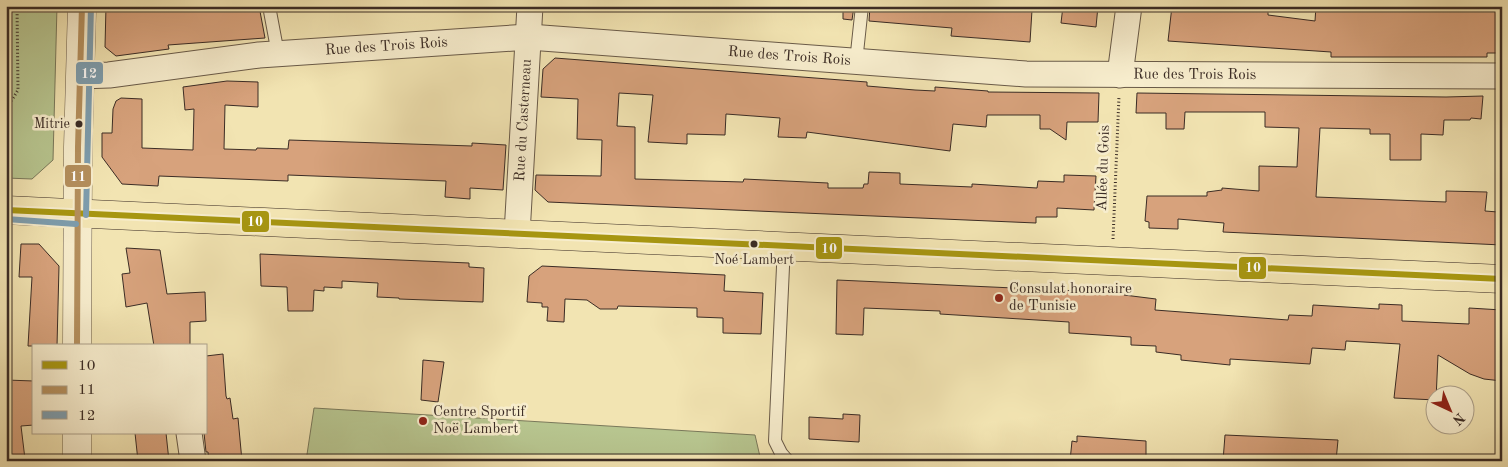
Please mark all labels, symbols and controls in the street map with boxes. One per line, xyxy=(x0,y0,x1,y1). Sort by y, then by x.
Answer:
street label: Rue des Trois Rois xyxy=(324,35,448,58)
street label: Rue des Trois Rois xyxy=(727,44,851,68)
street label: Rue du Casterneau xyxy=(513,58,534,182)
line badge: 12 xyxy=(75,61,104,85)
text: 12 xyxy=(81,67,97,81)
street label: Rue des Trois Rois xyxy=(1133,67,1256,82)
place label: Mitrie xyxy=(34,117,70,131)
marker: Mitrie xyxy=(74,119,84,129)
street label: Allée du Gois xyxy=(1095,125,1113,211)
line badge: 11 xyxy=(64,164,92,188)
text: 11 xyxy=(70,170,86,184)
line badge: 10 xyxy=(241,210,270,233)
text: 10 xyxy=(247,215,263,229)
line badge: 10 xyxy=(815,236,843,260)
marker: Noé Lambert xyxy=(749,239,759,249)
text: 10 xyxy=(821,242,837,256)
place label: Noé Lambert xyxy=(714,253,794,267)
line badge: 10 xyxy=(1238,256,1267,280)
text: 10 xyxy=(1245,261,1261,275)
place label: Consulat honoraire de Tunisie xyxy=(1009,282,1132,314)
marker: Consulat honoraire de Tunisie xyxy=(993,292,1005,304)
legend xyxy=(32,344,208,434)
text: 10 xyxy=(78,359,95,374)
text: 11 xyxy=(78,383,95,398)
north arrow xyxy=(1426,384,1476,434)
place label: Centre Sportif Noë Lambert xyxy=(433,405,527,437)
text: 12 xyxy=(78,409,95,424)
text: N xyxy=(1449,410,1467,428)
marker: Centre Sportif Noë Lambert xyxy=(417,415,429,427)

